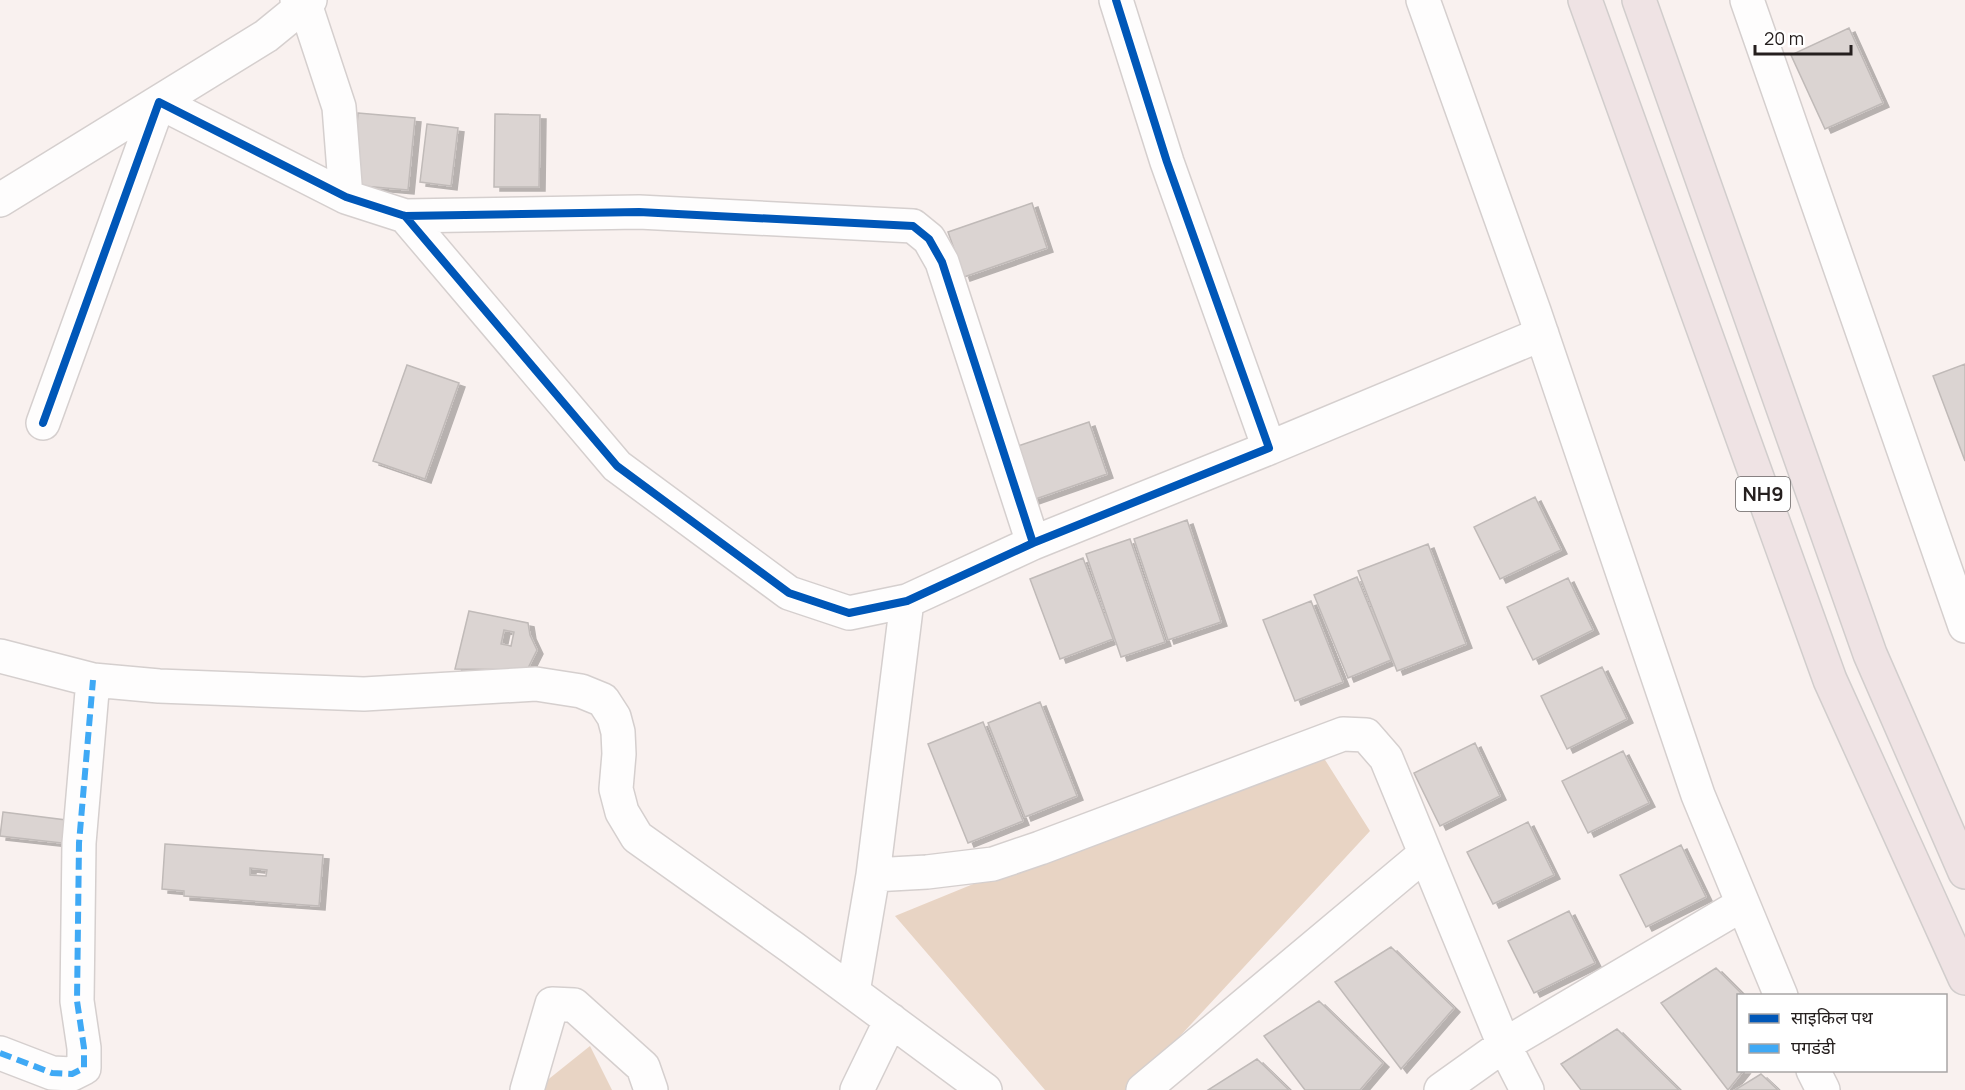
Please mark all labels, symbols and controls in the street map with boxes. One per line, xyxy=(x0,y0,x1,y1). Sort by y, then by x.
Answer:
scale bar xyxy=(1755,18,1851,56)
text: 20 m xyxy=(1764,26,1804,50)
road number: NH9 xyxy=(1736,477,1790,511)
legend xyxy=(1737,994,1947,1072)
text: साइकिल पथ xyxy=(1791,1005,1873,1029)
text: पगडंडी xyxy=(1791,1035,1836,1059)

